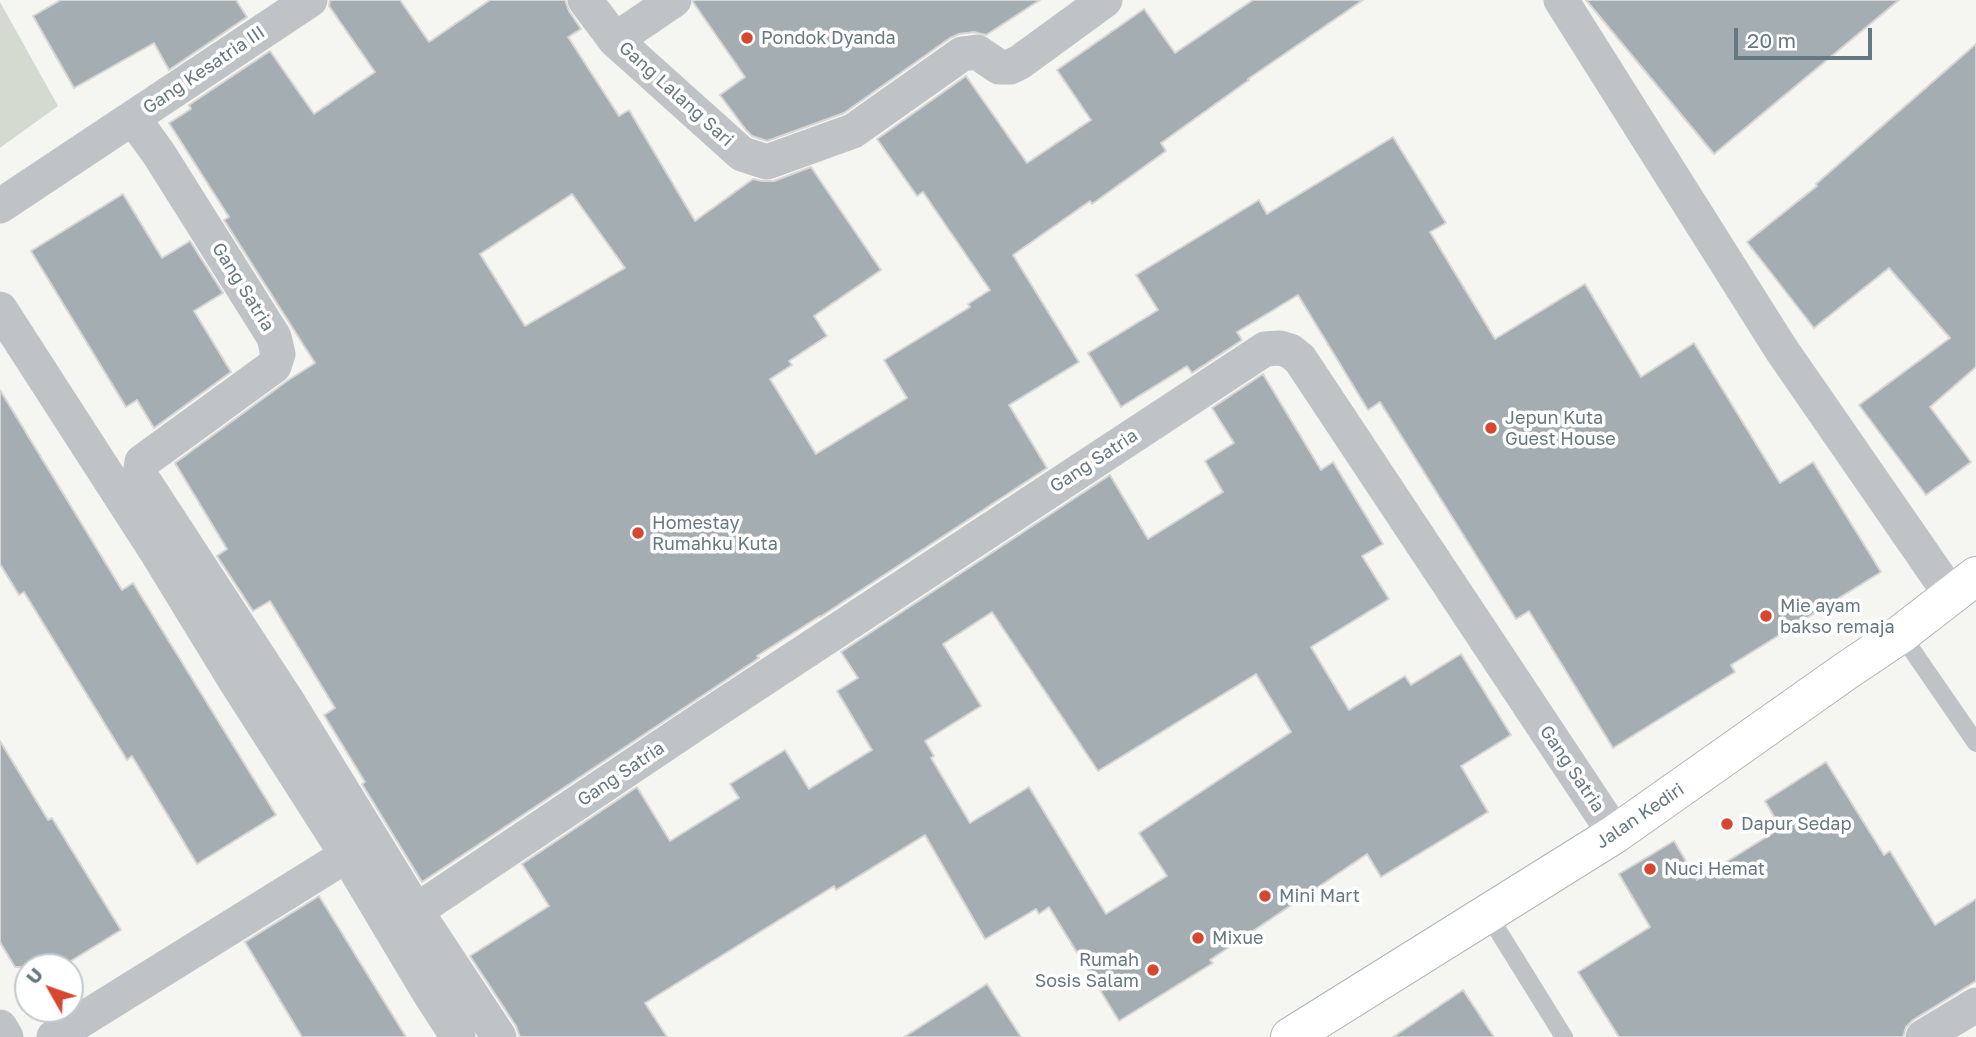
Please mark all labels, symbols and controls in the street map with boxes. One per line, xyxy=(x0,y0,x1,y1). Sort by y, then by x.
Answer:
scale bar xyxy=(1738,14,1876,58)
street label: Gang Kesatria III xyxy=(139,21,269,119)
place label: Pondok Dyanda xyxy=(761,27,896,49)
text: 20 m xyxy=(1747,27,1796,53)
marker: Pondok Dyanda xyxy=(739,30,755,46)
street label: Gang Lalang Sari xyxy=(614,37,738,151)
street label: Gang Satria xyxy=(207,239,279,335)
place label: Jepun Kuta Guest House xyxy=(1505,407,1616,450)
marker: Jepun Kuta Guest House xyxy=(1483,420,1499,436)
street label: Gang Satria xyxy=(1046,425,1142,497)
place label: Homestay Rumahku Kuta xyxy=(652,512,778,554)
marker: Homestay Rumahku Kuta xyxy=(630,525,646,541)
place label: Mie ayam bakso remaja xyxy=(1780,595,1895,638)
marker: Mie ayam bakso remaja xyxy=(1758,608,1774,624)
street label: Gang Satria xyxy=(1535,721,1609,817)
street label: Gang Satria xyxy=(573,737,669,811)
street label: Jalan Kediri xyxy=(1592,779,1688,853)
place label: Dapur Sedap xyxy=(1741,813,1852,835)
marker: Dapur Sedap xyxy=(1719,816,1735,832)
place label: Nuci Hemat xyxy=(1664,858,1765,880)
marker: Nuci Hemat xyxy=(1642,861,1658,877)
place label: Mini Mart xyxy=(1279,885,1360,907)
marker: Mini Mart xyxy=(1257,888,1273,904)
place label: Mixue xyxy=(1212,927,1264,949)
marker: Mixue xyxy=(1190,930,1206,946)
place label: Rumah Sosis Salam xyxy=(1035,949,1139,992)
north arrow xyxy=(14,953,84,1023)
marker: Rumah Sosis Salam xyxy=(1145,962,1161,978)
text: U xyxy=(21,963,47,988)

